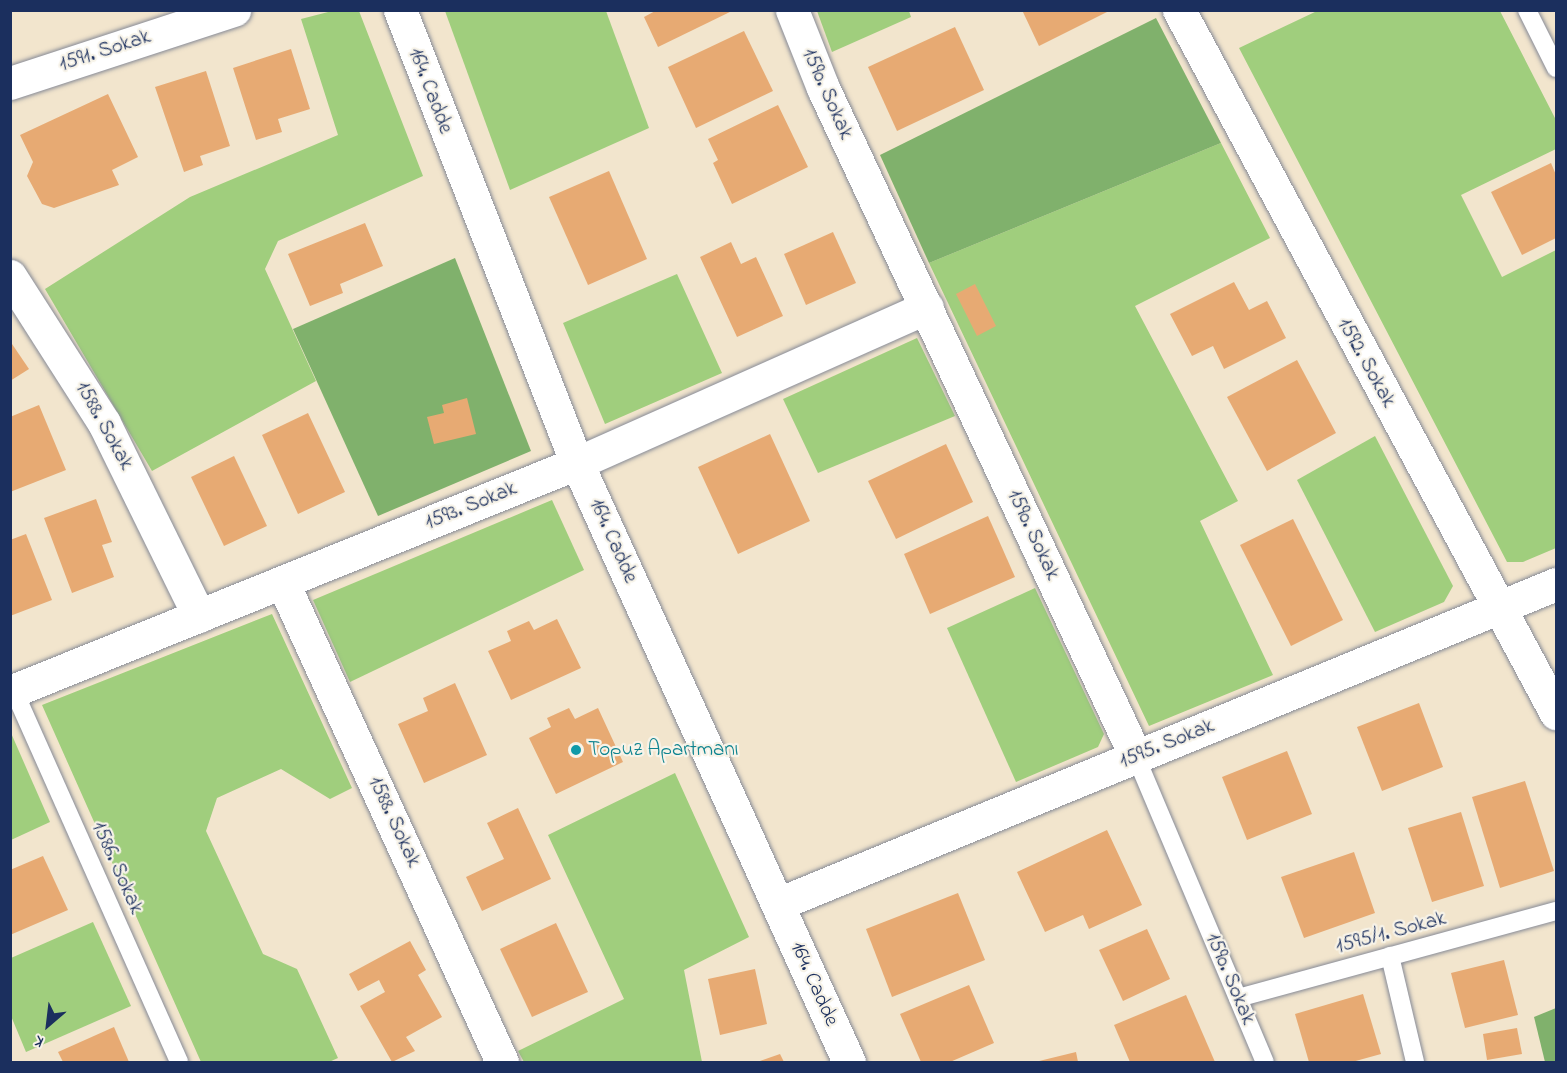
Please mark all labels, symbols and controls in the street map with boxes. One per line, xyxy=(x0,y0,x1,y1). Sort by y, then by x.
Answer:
street label: 1591. Sokak xyxy=(56,24,154,78)
street label: 164. Cadde xyxy=(402,44,458,138)
street label: 1590. Sokak xyxy=(796,45,858,143)
street label: 1592. Sokak xyxy=(1331,314,1401,412)
street label: 1588. Sokak xyxy=(69,377,139,475)
street label: 1593. Sokak xyxy=(421,476,521,536)
street label: 1590. Sokak xyxy=(1001,486,1065,584)
street label: 164. Cadde xyxy=(583,495,643,587)
street label: 1595. Sokak xyxy=(1116,714,1218,774)
place label: Topuz Apartmanı xyxy=(588,737,739,763)
marker: Topuz Apartmanı xyxy=(569,743,583,757)
street label: 1588. Sokak xyxy=(362,773,426,871)
street label: 1586. Sokak xyxy=(85,818,149,918)
street label: 1595/1. Sokak xyxy=(1333,906,1449,960)
street label: 1590. Sokak xyxy=(1199,929,1261,1029)
street label: 164. Cadde xyxy=(784,938,844,1030)
north arrow xyxy=(18,995,78,1055)
text: K xyxy=(30,1028,49,1053)

